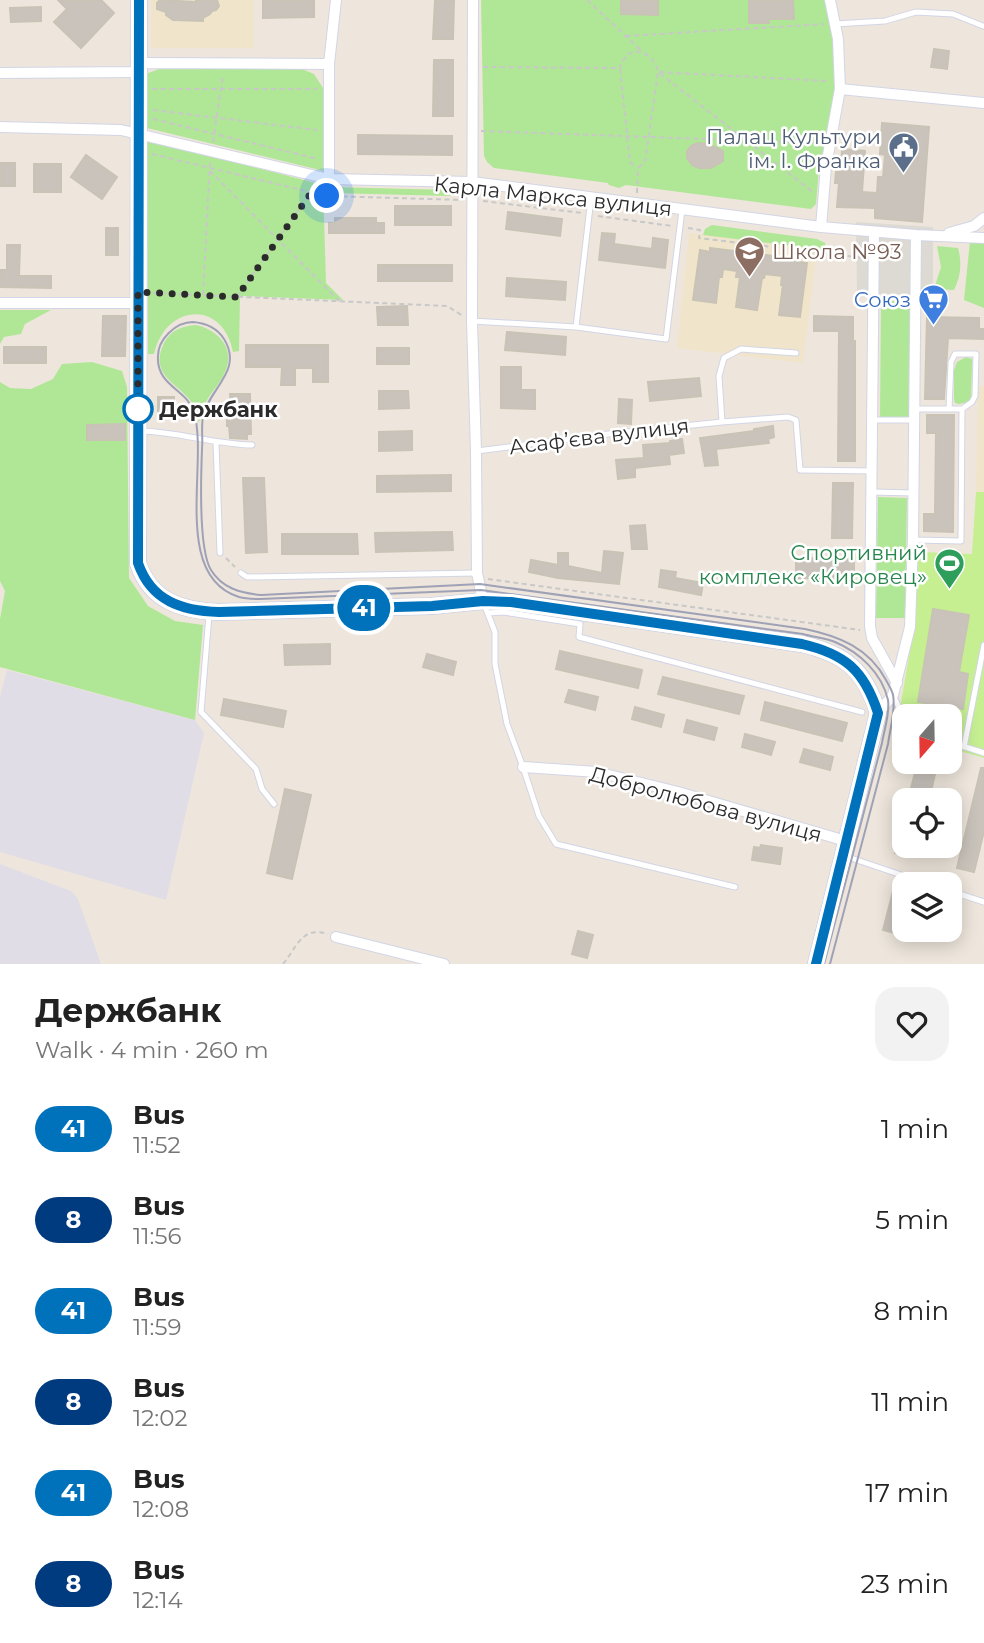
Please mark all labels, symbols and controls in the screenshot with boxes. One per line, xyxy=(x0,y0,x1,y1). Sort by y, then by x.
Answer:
place label: Палац Культури ім. І. Франка xyxy=(706,124,881,173)
public building icon: Палац Культури ім. І. Франка xyxy=(887,131,921,175)
street label: Карла Маркса вулиця xyxy=(433,171,673,221)
your location xyxy=(309,178,344,213)
school or university icon: Школа №93 xyxy=(732,234,766,278)
place label: Школа №93 xyxy=(772,239,901,264)
supermarket icon: Союз xyxy=(917,282,951,326)
place label: Союз xyxy=(854,287,911,312)
marker: Держбанк xyxy=(123,394,153,424)
place label: Держбанк xyxy=(159,397,278,422)
street label: Асаф’єва вулиця xyxy=(508,413,690,459)
place label: Cпортивний комплекс «Кировец» xyxy=(699,540,927,589)
sports icon: Cпортивний комплекс «Кировец» xyxy=(933,547,967,591)
line badge: 41 xyxy=(332,585,396,631)
text: 41 xyxy=(351,593,377,622)
north arrow xyxy=(892,704,962,774)
map controls xyxy=(892,704,962,942)
street label: Добролюбова вулиця xyxy=(587,761,825,847)
button: locate xyxy=(892,788,962,858)
button: layers xyxy=(892,872,962,942)
button: heart xyxy=(875,987,949,1061)
text: Держбанк xyxy=(35,990,221,1030)
text: Walk · 4 min · 260 m xyxy=(35,1036,269,1064)
text: Bus xyxy=(133,1099,185,1131)
text: 1 min xyxy=(881,1113,949,1145)
text: 41 xyxy=(61,1114,86,1143)
text: 11:52 xyxy=(133,1131,180,1159)
text: Bus xyxy=(133,1190,185,1222)
text: 5 min xyxy=(875,1204,949,1236)
text: 8 xyxy=(66,1205,81,1234)
text: 11:56 xyxy=(133,1222,182,1250)
text: Bus xyxy=(133,1281,185,1313)
text: 8 min xyxy=(873,1295,949,1327)
text: 41 xyxy=(61,1296,86,1325)
text: 11:59 xyxy=(133,1313,182,1341)
text: Bus xyxy=(133,1372,185,1404)
text: 11 min xyxy=(871,1386,949,1418)
text: 8 xyxy=(66,1387,81,1416)
text: 12:02 xyxy=(133,1404,188,1432)
text: Bus xyxy=(133,1463,185,1495)
text: 17 min xyxy=(865,1477,949,1509)
text: 41 xyxy=(61,1478,86,1507)
text: 12:08 xyxy=(133,1495,189,1523)
text: Bus xyxy=(133,1554,185,1586)
text: 23 min xyxy=(861,1568,949,1600)
text: 8 xyxy=(66,1569,81,1598)
text: 12:14 xyxy=(133,1586,183,1614)

